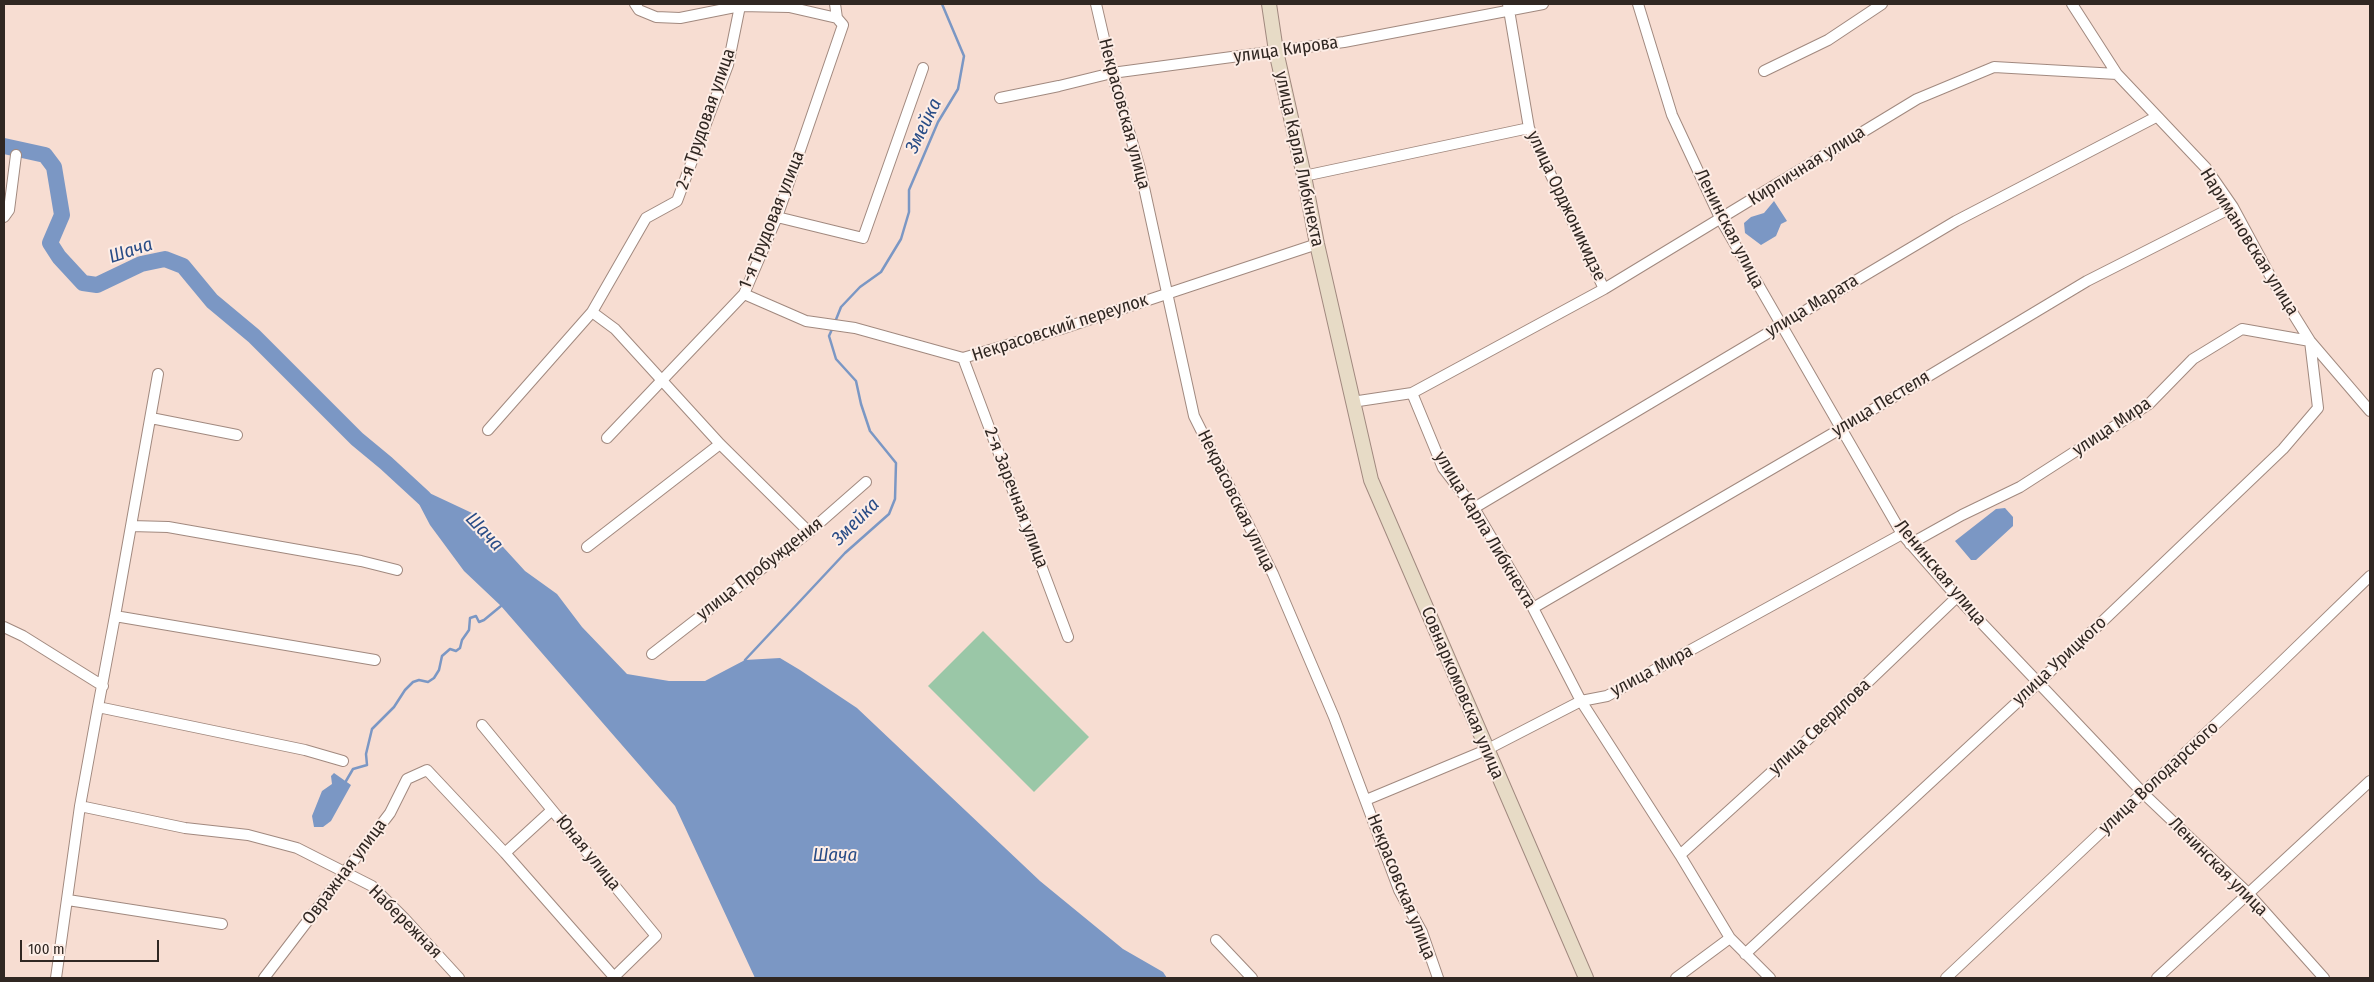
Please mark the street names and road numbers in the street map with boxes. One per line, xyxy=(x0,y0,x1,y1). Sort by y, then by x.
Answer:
street label: улица Кирова xyxy=(1232,32,1340,68)
street label: Некрасовская улица xyxy=(1093,36,1155,192)
street label: 2-я Трудовая улица xyxy=(672,46,740,192)
street label: улица Карла Либкнехта xyxy=(1270,69,1328,249)
street label: Кирпичная улица xyxy=(1745,121,1869,211)
street label: улица Орджоникидзе xyxy=(1522,127,1610,285)
street label: 1-я Трудовая улица xyxy=(735,148,809,292)
street label: Наримановская улица xyxy=(2195,164,2303,320)
street label: Ленинская улица xyxy=(1690,166,1768,292)
street label: улица Марата xyxy=(1762,270,1862,342)
street label: Некрасовский переулок xyxy=(969,289,1151,367)
street label: улица Пестеля xyxy=(1828,366,1934,442)
street label: улица Мира xyxy=(2069,393,2155,461)
street label: 2-я Заречная улица xyxy=(979,425,1053,571)
street label: Некрасовская улица xyxy=(1192,427,1280,575)
street label: улица Карла Либкнехта xyxy=(1430,448,1540,612)
street label: улица Пробуждения xyxy=(693,513,827,625)
street label: Ленинская улица xyxy=(1890,516,1990,630)
street label: Совнаркомовская улица xyxy=(1416,603,1508,783)
street label: улица Урицкого xyxy=(2009,612,2111,710)
street label: улица Мира xyxy=(1607,640,1697,702)
street label: улица Свердлова xyxy=(1765,674,1875,780)
street label: улица Володарского xyxy=(2095,717,2223,839)
street label: Юная улица xyxy=(551,811,625,895)
street label: Некрасовская улица xyxy=(1362,811,1440,963)
street label: Ленинская улица xyxy=(2164,813,2272,921)
street label: Овражная улица xyxy=(298,815,392,929)
street label: Набережная xyxy=(364,881,446,963)

